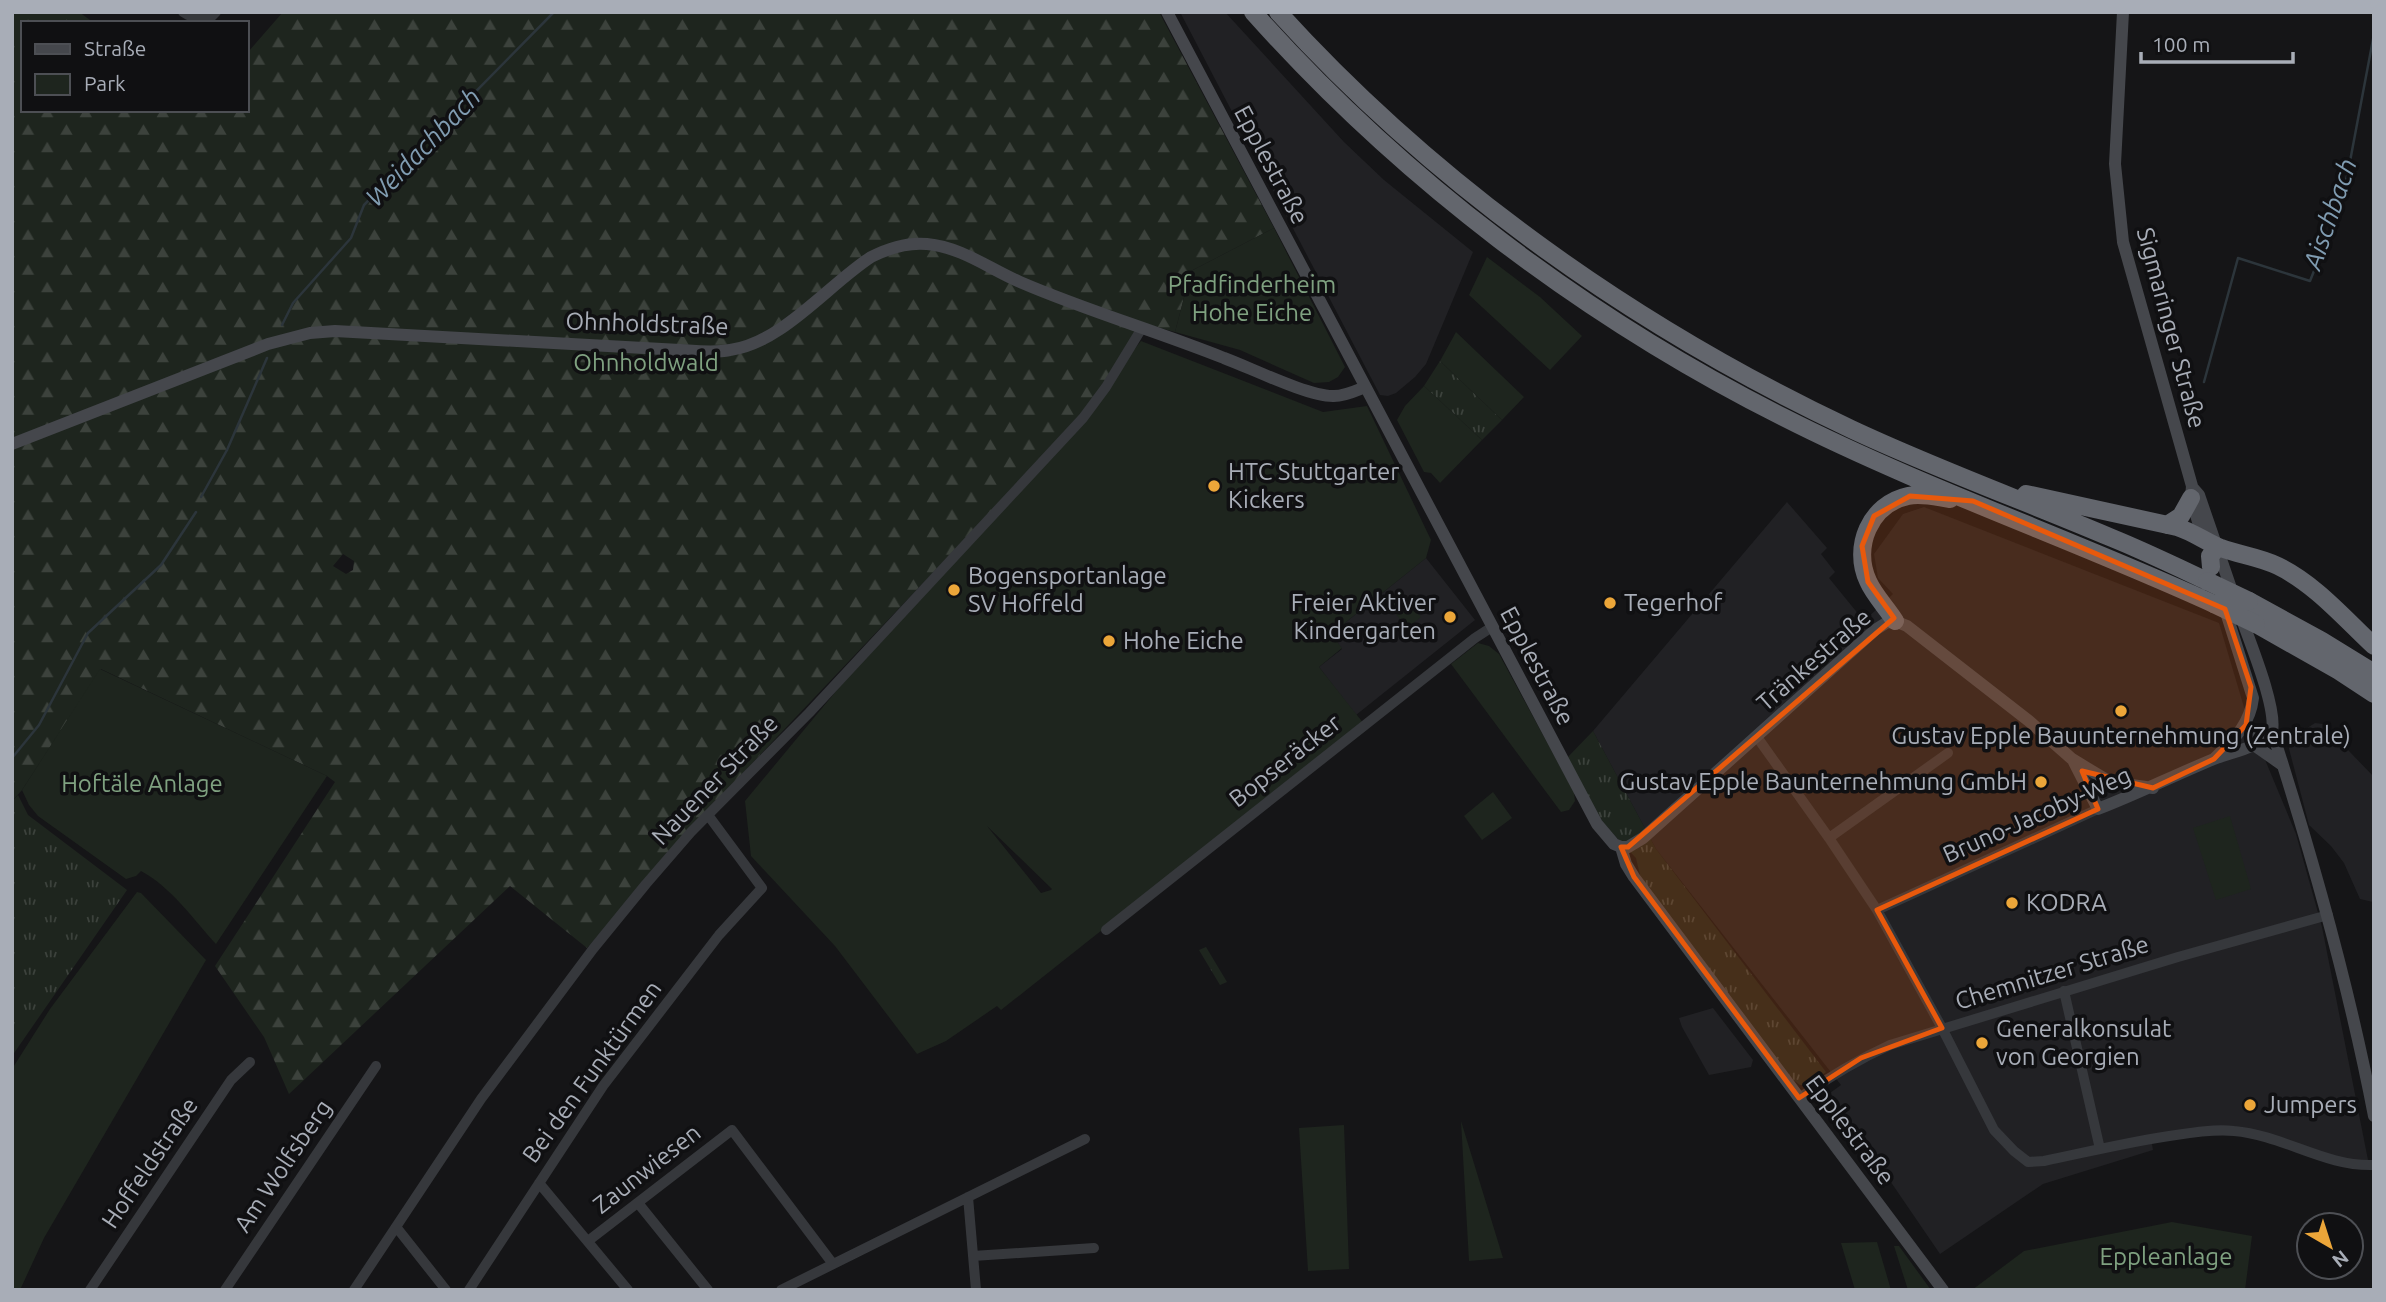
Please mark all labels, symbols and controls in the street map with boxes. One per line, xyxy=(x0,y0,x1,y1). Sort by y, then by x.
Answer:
legend xyxy=(21,21,248,112)
scale bar xyxy=(2141,21,2293,65)
text: 100 m xyxy=(2152,32,2210,56)
text: Straße xyxy=(84,36,146,60)
text: Park xyxy=(84,71,126,95)
water label: Weidachbach xyxy=(359,82,486,211)
street label: Epplestraße xyxy=(1229,101,1314,229)
water label: Aischbach xyxy=(2296,155,2362,275)
street label: Sigmaringer Straße xyxy=(2132,225,2211,431)
park label: Pfadfinderheim Hohe Eiche xyxy=(1168,271,1336,326)
street label: Ohnholdstraße xyxy=(565,307,729,340)
park label: Ohnholdwald xyxy=(573,349,719,376)
place label: HTC Stuttgarter Kickers xyxy=(1228,458,1399,513)
marker: HTC Stuttgarter Kickers xyxy=(1206,478,1222,494)
place label: Bogensportanlage SV Hoffeld xyxy=(968,562,1167,617)
marker: Bogensportanlage SV Hoffeld xyxy=(946,582,962,598)
place label: Freier Aktiver Kindergarten xyxy=(1291,589,1436,644)
place label: Tegerhof xyxy=(1624,589,1723,616)
marker: Tegerhof xyxy=(1602,595,1618,611)
street label: Epplestraße xyxy=(1495,602,1580,730)
street label: Tränkestraße xyxy=(1751,603,1876,716)
marker: Freier Aktiver Kindergarten xyxy=(1442,609,1458,625)
place label: Hohe Eiche xyxy=(1123,627,1244,654)
marker: Hohe Eiche xyxy=(1101,633,1117,649)
marker: Gustav Epple Bauunternehmung (Zentrale) xyxy=(2113,703,2129,719)
street label: Nauener Straße xyxy=(646,709,783,850)
street label: Bopseräcker xyxy=(1224,709,1346,812)
place label: Gustav Epple Bauunternehmung (Zentrale) xyxy=(1891,722,2351,749)
street label: Bruno-Jacoby-Weg xyxy=(1939,761,2135,868)
place label: Gustav Epple Baunternehmung GmbH xyxy=(1619,768,2027,795)
park label: Hoftäle Anlage xyxy=(61,770,223,797)
marker: Gustav Epple Baunternehmung GmbH xyxy=(2033,774,2049,790)
place label: KODRA xyxy=(2026,889,2107,916)
marker: KODRA xyxy=(2004,895,2020,911)
street label: Chemnitzer Straße xyxy=(1952,930,2152,1015)
street label: Bei den Funktürmen xyxy=(517,976,667,1168)
place label: Generalkonsulat von Georgien xyxy=(1996,1015,2172,1070)
marker: Generalkonsulat von Georgien xyxy=(1974,1035,1990,1051)
street label: Epplestraße xyxy=(1800,1070,1900,1190)
place label: Jumpers xyxy=(2264,1091,2357,1118)
street label: Hoffeldstraße xyxy=(96,1092,203,1233)
street label: Am Wolfsberg xyxy=(228,1094,337,1237)
marker: Jumpers xyxy=(2242,1097,2258,1113)
street label: Zaunwiesen xyxy=(588,1118,706,1219)
north arrow xyxy=(2295,1211,2365,1281)
park label: Eppleanlage xyxy=(2100,1243,2232,1270)
text: N xyxy=(2328,1246,2353,1272)

